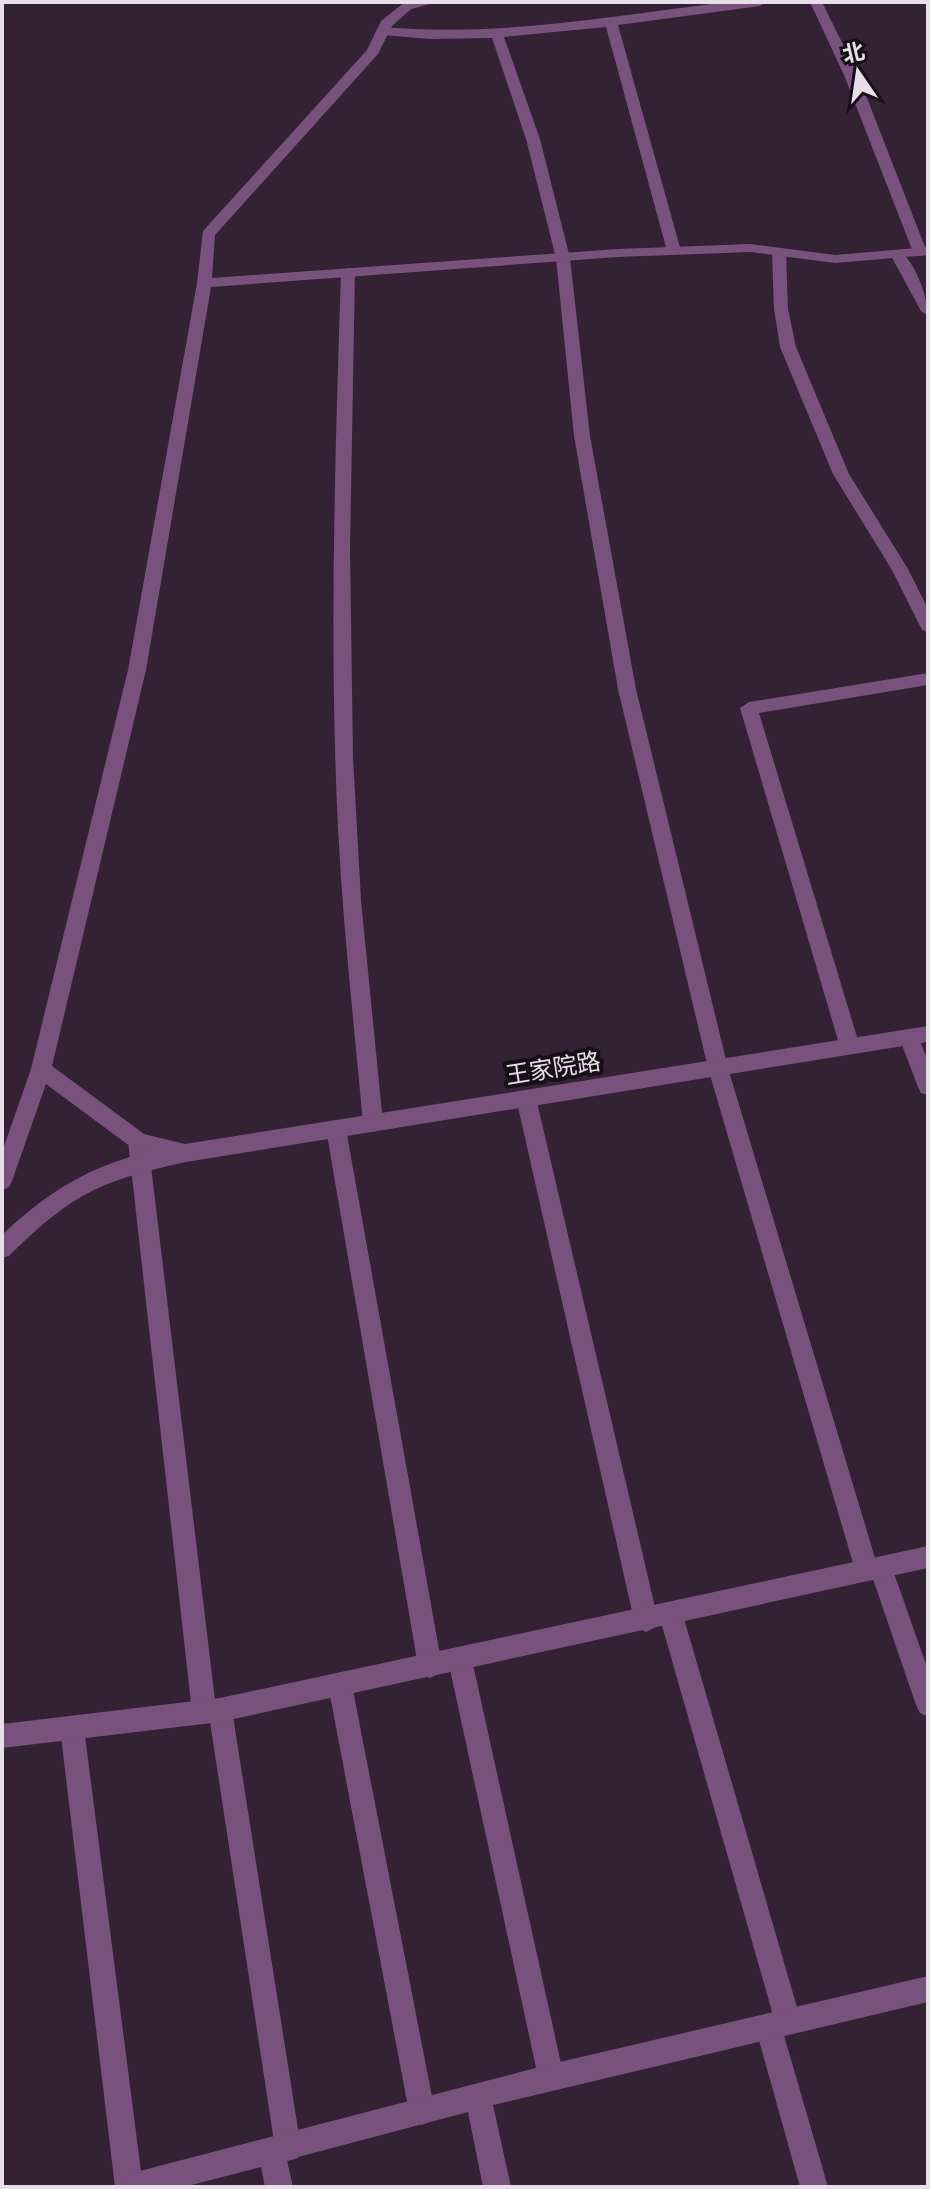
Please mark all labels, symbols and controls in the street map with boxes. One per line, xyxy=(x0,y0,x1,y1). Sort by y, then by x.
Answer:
north arrow xyxy=(818,32,898,112)
text: 北 xyxy=(839,34,868,71)
street label: 王家院路 xyxy=(503,1043,603,1093)

